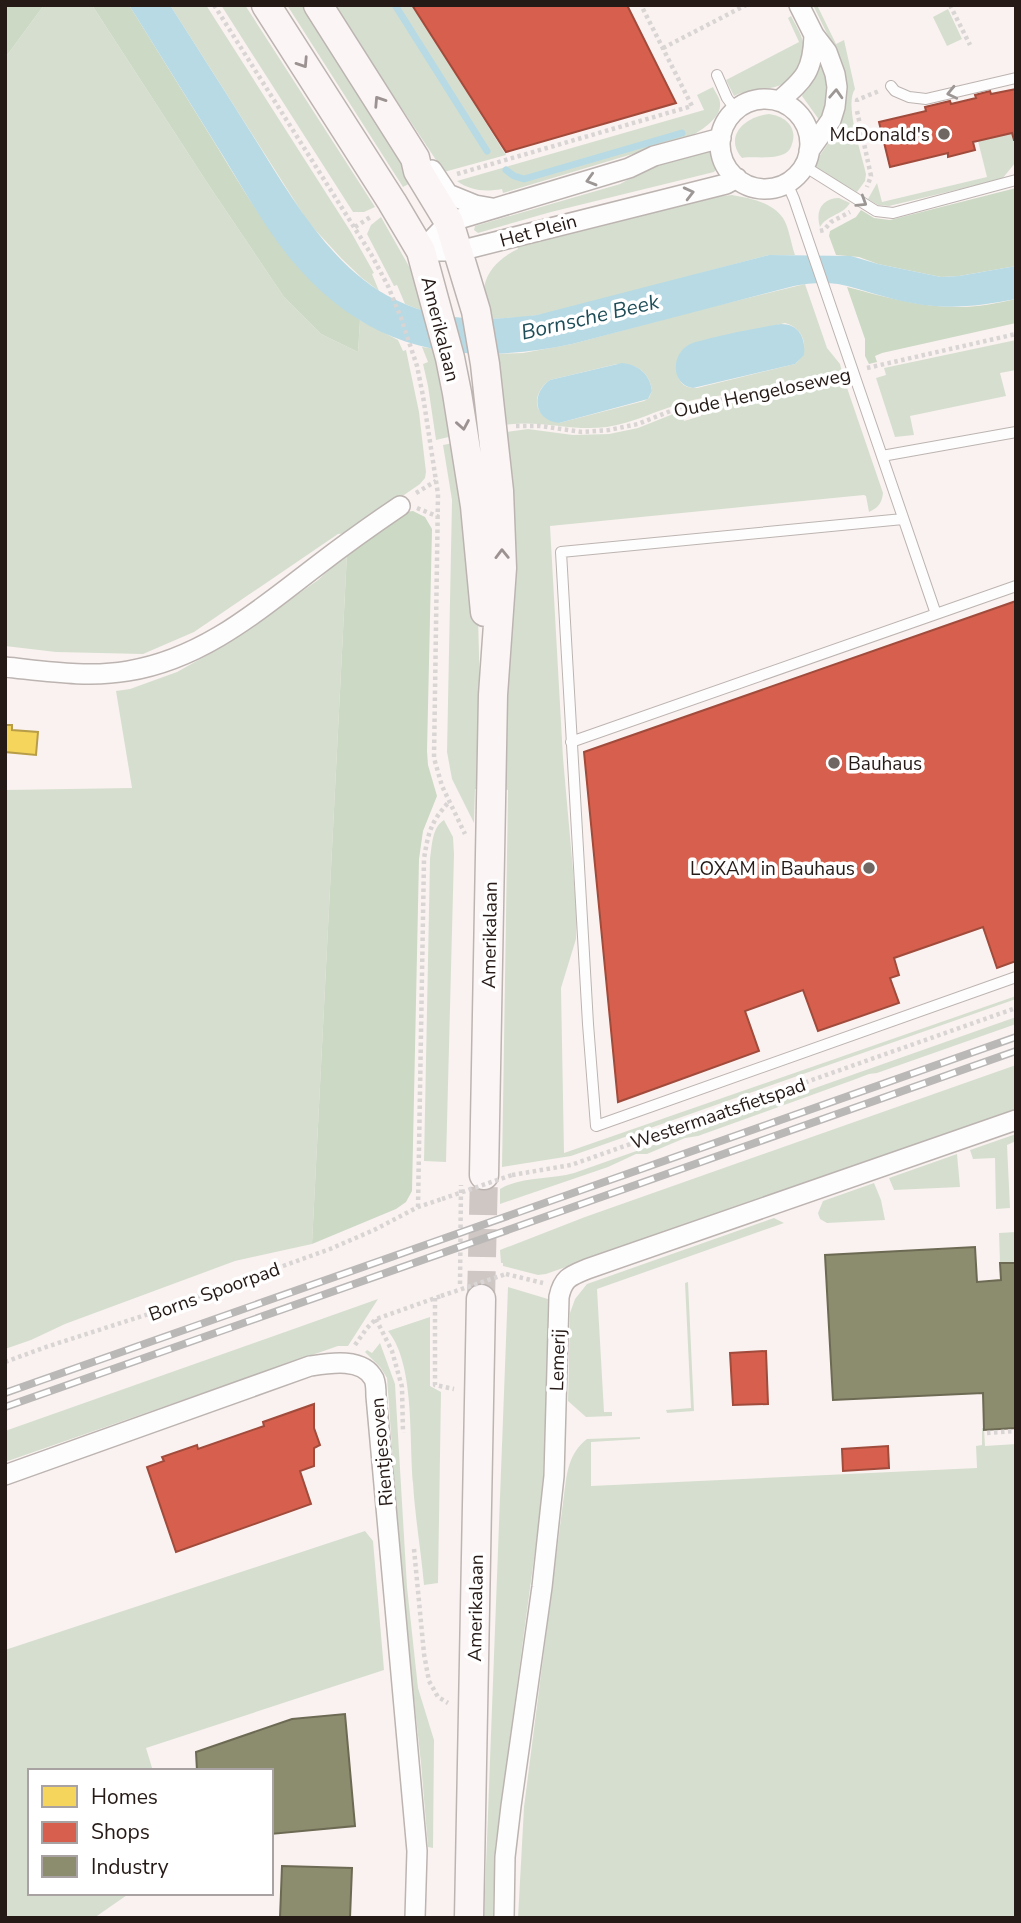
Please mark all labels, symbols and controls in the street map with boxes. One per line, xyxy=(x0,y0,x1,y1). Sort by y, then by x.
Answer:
one-way arrow xyxy=(295,55,308,68)
one-way arrow xyxy=(946,85,958,99)
one-way arrow xyxy=(828,88,843,99)
one-way arrow xyxy=(374,95,387,108)
place label: McDonald's xyxy=(829,122,930,148)
marker: McDonald's xyxy=(936,126,952,142)
one-way arrow xyxy=(585,171,597,186)
one-way arrow xyxy=(683,187,695,201)
one-way arrow xyxy=(854,194,867,207)
street label: Het Plein xyxy=(497,208,580,254)
street label: Amerikalaan xyxy=(414,274,466,385)
water label: Bornsche Beek xyxy=(518,287,662,346)
street label: Oude Hengeloseweg xyxy=(671,362,853,424)
one-way arrow xyxy=(455,420,470,431)
one-way arrow xyxy=(494,548,510,558)
place label: Bauhaus xyxy=(848,751,922,777)
marker: Bauhaus xyxy=(826,755,842,771)
place label: LOXAM in Bauhaus xyxy=(690,856,855,882)
marker: LOXAM in Bauhaus xyxy=(861,860,877,876)
street label: Amerikalaan xyxy=(476,881,504,989)
street label: Westermaatsfietspad xyxy=(627,1072,809,1156)
street label: Borns Spoorpad xyxy=(145,1256,284,1328)
street label: Lemerij xyxy=(544,1328,572,1392)
street label: Rientjesoven xyxy=(364,1396,400,1508)
street label: Amerikalaan xyxy=(462,1554,490,1662)
legend xyxy=(28,1769,273,1895)
text: Homes xyxy=(91,1783,158,1811)
text: Shops xyxy=(91,1818,150,1846)
text: Industry xyxy=(91,1853,169,1881)

